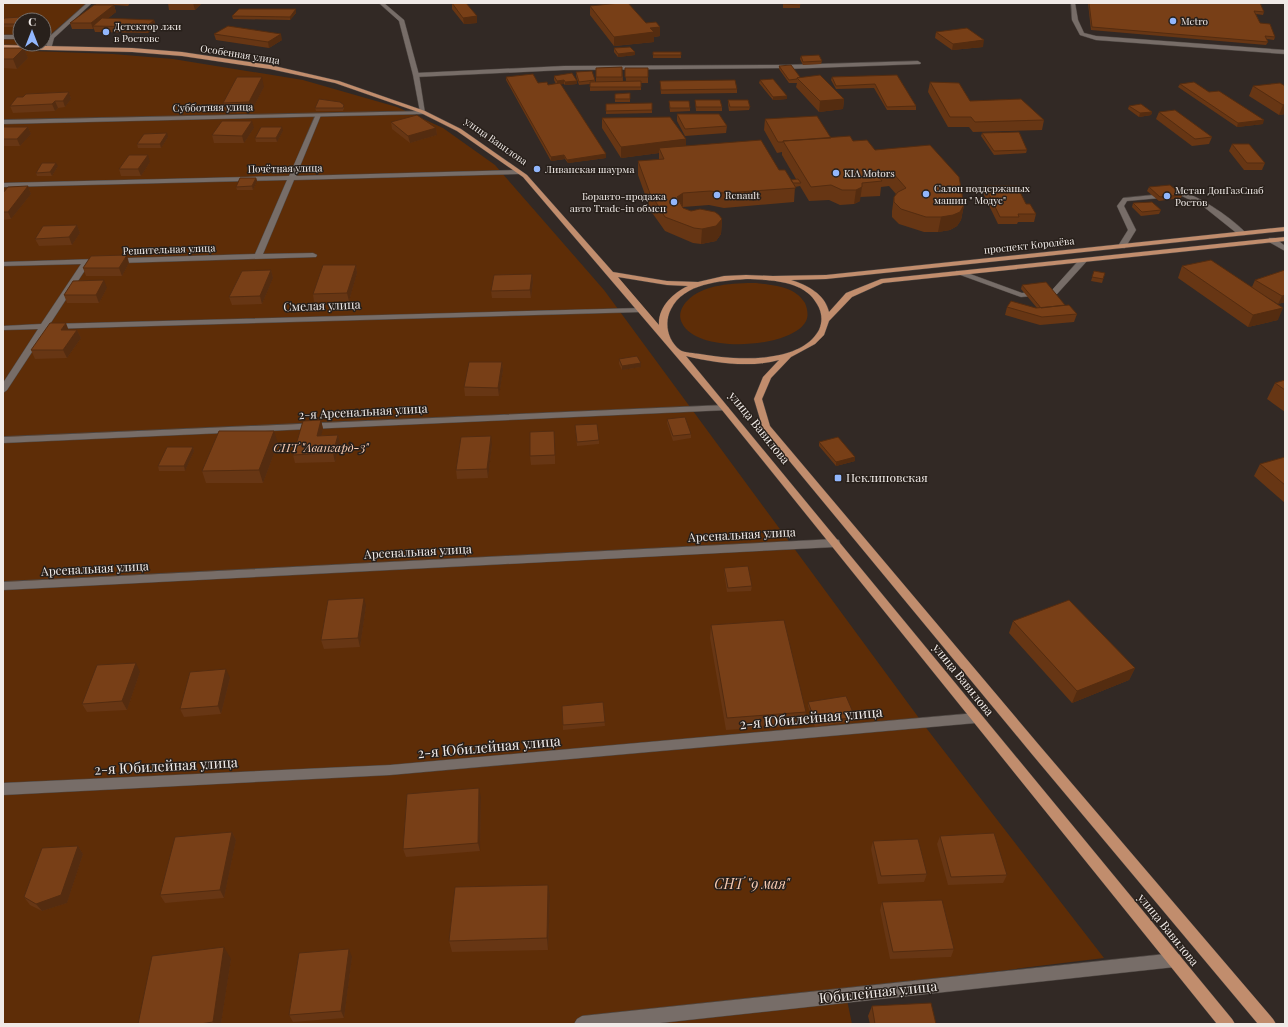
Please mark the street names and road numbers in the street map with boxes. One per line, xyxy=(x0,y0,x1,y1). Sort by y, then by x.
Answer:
street label: Особенная улица xyxy=(199,41,281,67)
street label: Субботняя улица xyxy=(173,99,253,115)
street label: улица Вавилова xyxy=(461,113,530,168)
street label: Почётная улица xyxy=(248,160,322,176)
street label: проспект Королёва xyxy=(983,233,1075,257)
street label: Решительная улица xyxy=(122,240,216,258)
street label: Смелая улица xyxy=(283,296,361,314)
street label: улица Вавилова xyxy=(725,387,794,467)
street label: 2-я Арсенальная улица xyxy=(298,400,428,422)
street label: Арсенальная улица xyxy=(687,523,796,545)
street label: Арсенальная улица xyxy=(363,540,472,562)
street label: Арсенальная улица xyxy=(40,557,149,579)
street label: улица Вавилова xyxy=(929,639,998,719)
street label: 2-я Юбилейная улица xyxy=(739,702,883,733)
street label: 2-я Юбилейная улица xyxy=(417,731,561,762)
street label: 2-я Юбилейная улица xyxy=(94,752,238,779)
street label: улица Вавилова xyxy=(1134,889,1203,969)
street label: Юбилейная улица xyxy=(818,976,938,1007)

